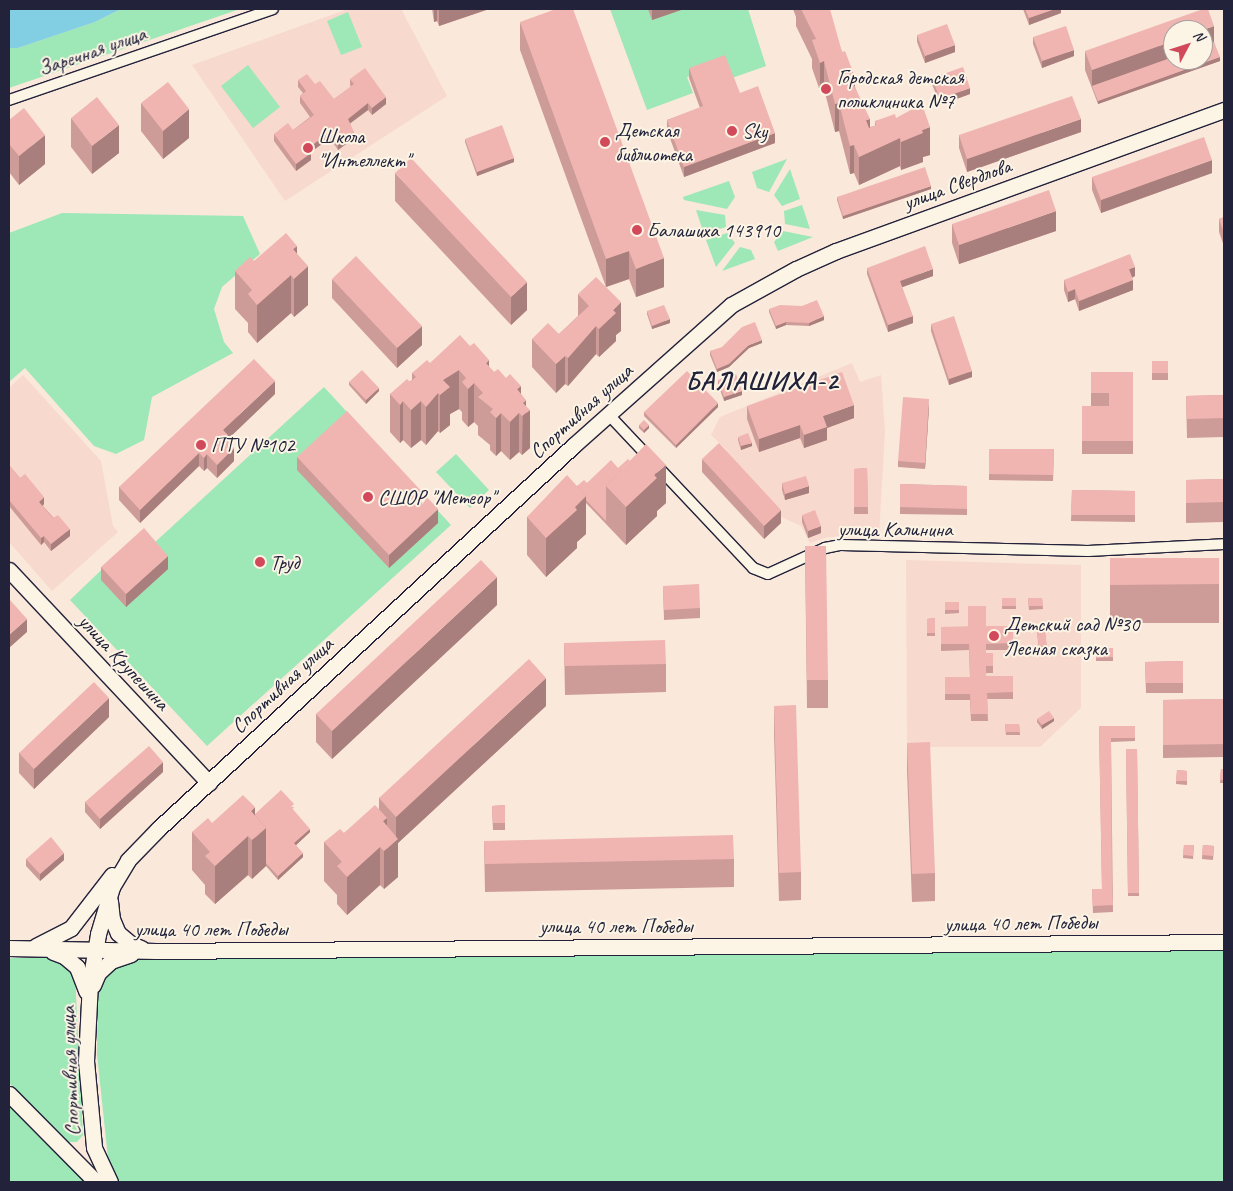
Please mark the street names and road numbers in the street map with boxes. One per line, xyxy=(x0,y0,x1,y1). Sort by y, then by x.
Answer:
street label: Заречная улица xyxy=(34,21,150,81)
street label: улица Свердлова xyxy=(900,153,1014,215)
street label: Спортивная улица xyxy=(524,358,638,464)
street label: улица Калинина xyxy=(837,516,953,542)
street label: улица Крупешина xyxy=(73,608,175,716)
street label: Спортивная улица xyxy=(225,631,339,739)
street label: улица 40 лет Победы xyxy=(944,909,1098,937)
street label: улица 40 лет Победы xyxy=(540,913,692,939)
street label: улица 40 лет Победы xyxy=(135,916,287,942)
street label: Спортивная улица xyxy=(55,1005,85,1137)

